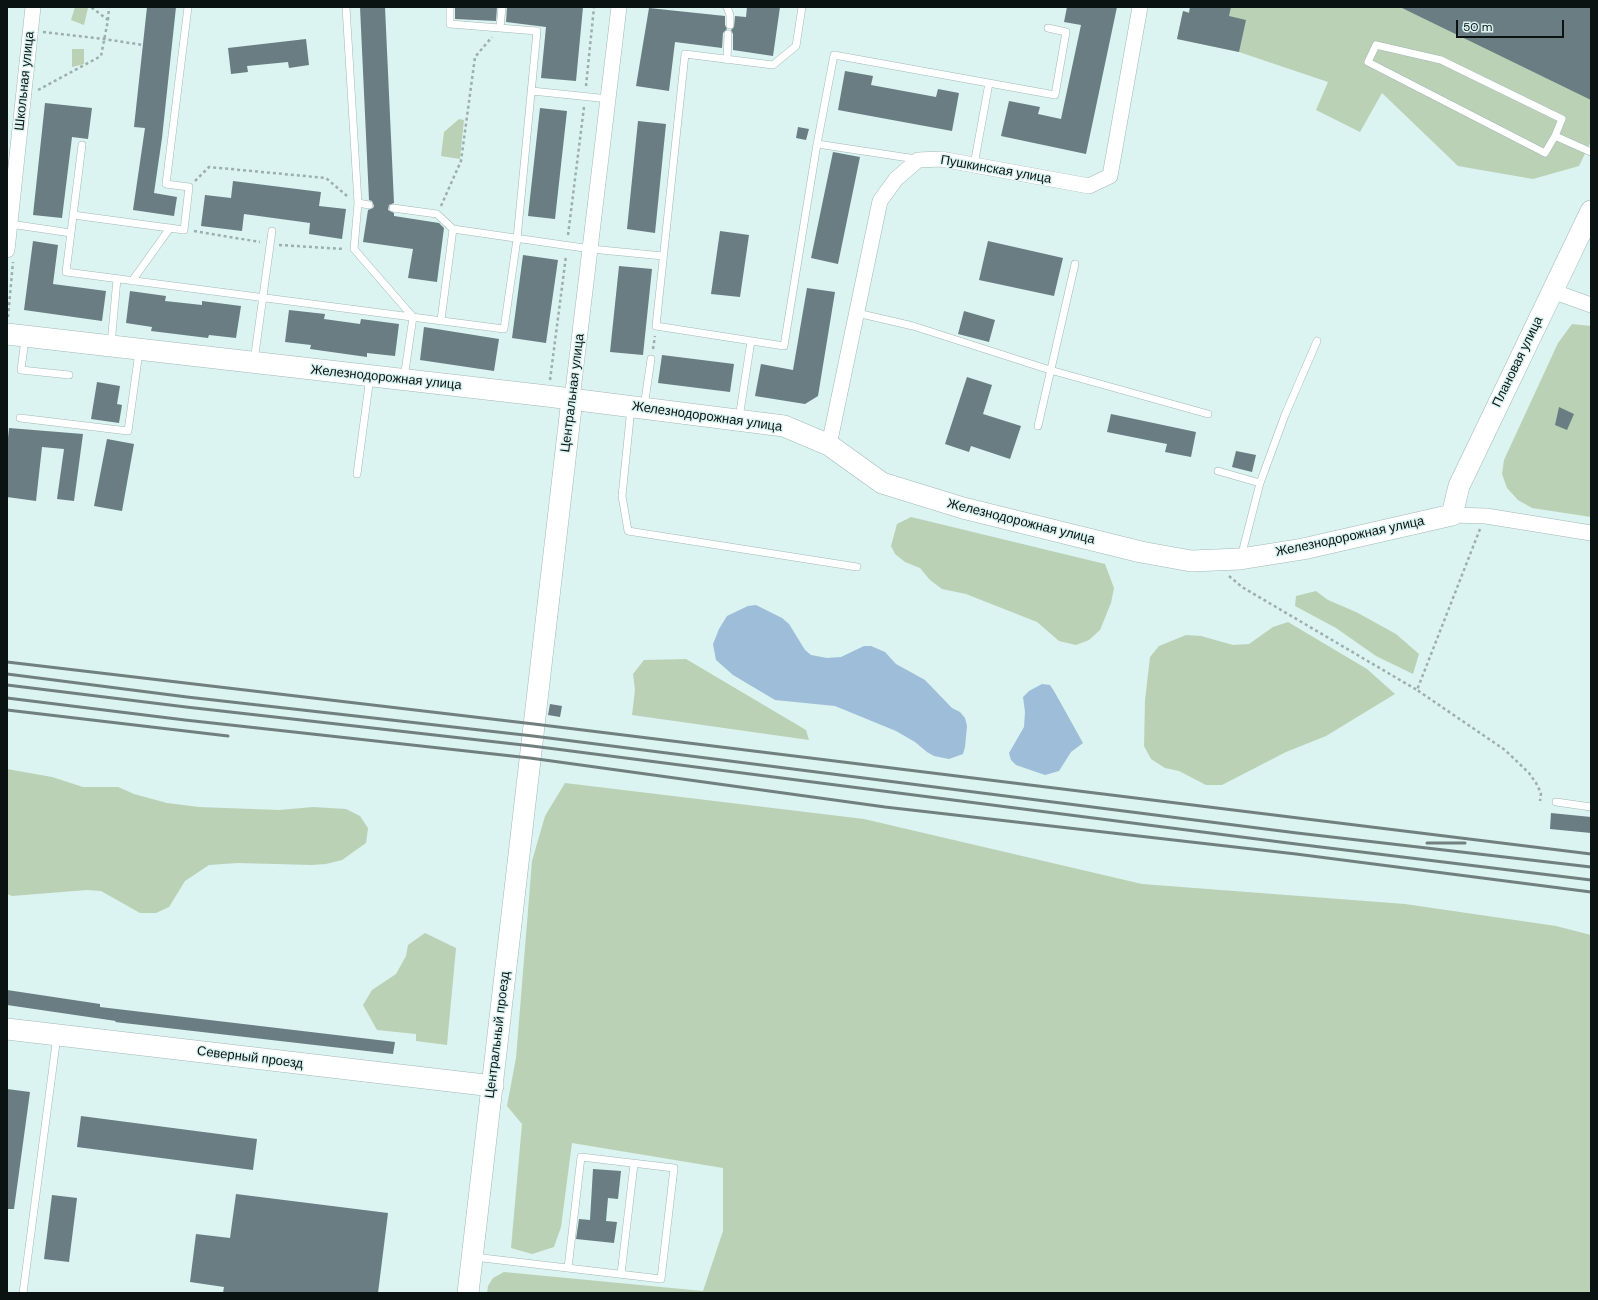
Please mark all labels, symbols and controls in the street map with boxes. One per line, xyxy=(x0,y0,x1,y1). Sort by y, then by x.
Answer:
scale bar xyxy=(1458,12,1566,38)
text: 50 m xyxy=(1463,19,1492,35)
street label: Школьная улица xyxy=(12,31,38,131)
street label: Пушкинская улица xyxy=(939,153,1053,187)
street label: Плановая улица xyxy=(1489,314,1547,410)
street label: Центральная улица xyxy=(558,333,588,453)
street label: Железнодорожная улица xyxy=(310,362,462,394)
street label: Железнодорожная улица xyxy=(631,399,783,435)
street label: Железнодорожная улица xyxy=(946,496,1096,548)
street label: Железнодорожная улица xyxy=(1274,514,1426,560)
street label: Центральный проезд xyxy=(482,971,514,1099)
street label: Северный проезд xyxy=(196,1044,304,1072)

